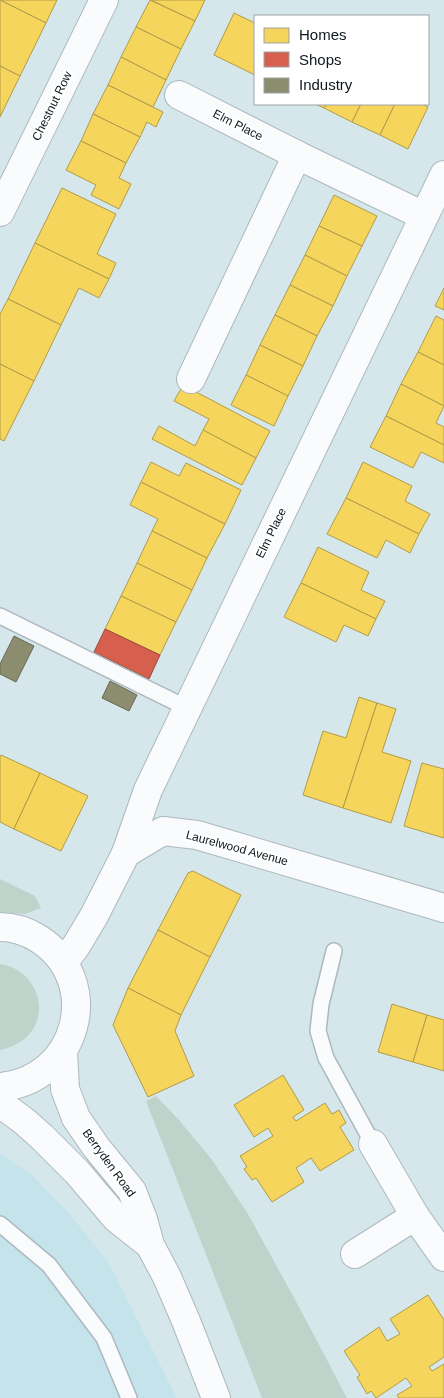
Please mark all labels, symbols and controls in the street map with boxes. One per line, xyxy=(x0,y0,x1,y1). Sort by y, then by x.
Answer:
legend xyxy=(254,15,429,105)
text: Homes xyxy=(299,26,347,43)
text: Shops xyxy=(299,51,342,68)
street label: Chestnut Row xyxy=(29,69,75,143)
text: Industry xyxy=(299,76,353,93)
street label: Elm Place xyxy=(211,106,266,144)
street label: Elm Place xyxy=(253,505,289,560)
street label: Laurelwood Avenue xyxy=(184,828,290,868)
street label: Berryden Road xyxy=(80,1126,138,1200)

